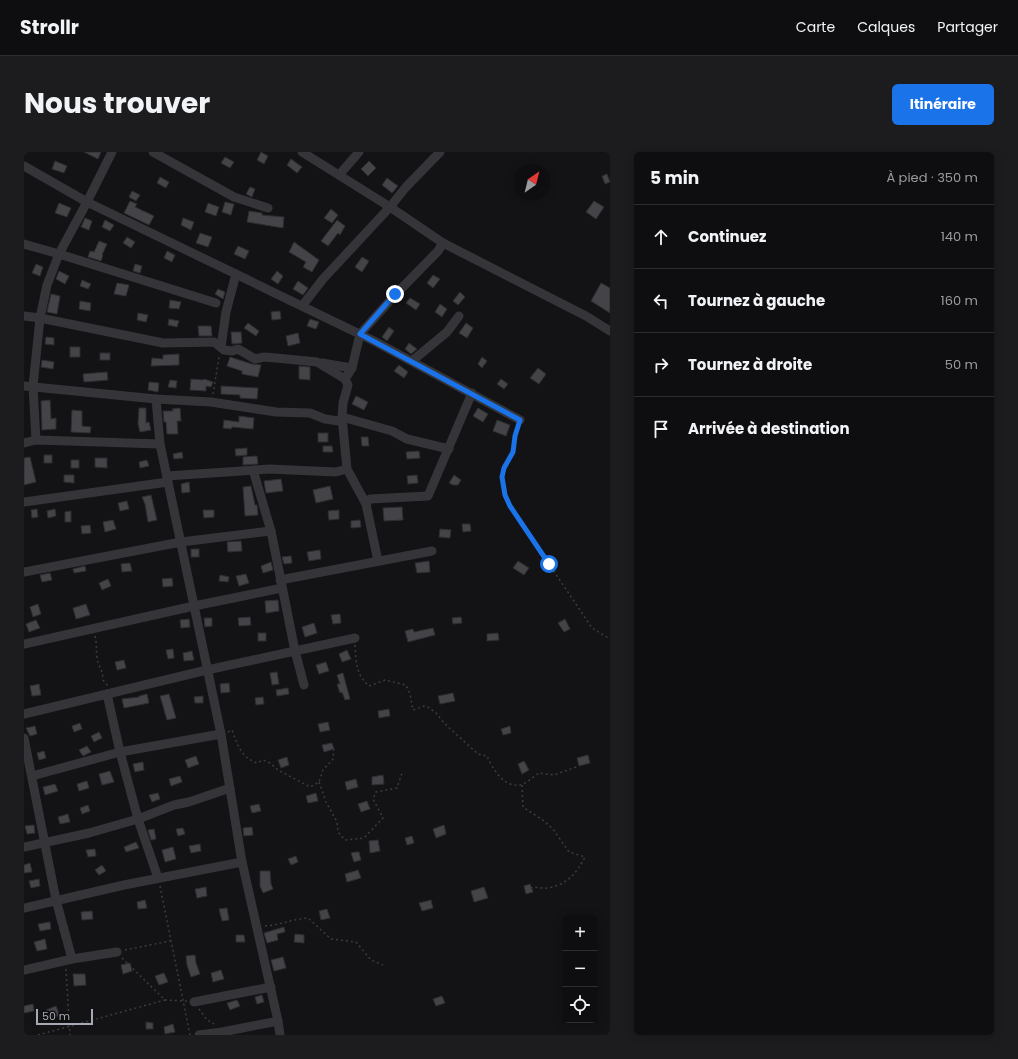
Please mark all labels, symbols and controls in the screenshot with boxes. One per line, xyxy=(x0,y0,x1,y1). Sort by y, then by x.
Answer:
text: Strollr xyxy=(20,14,79,41)
text: Carte xyxy=(796,17,835,37)
text: Calques xyxy=(857,17,915,37)
text: Partager xyxy=(937,17,998,37)
text: Nous trouver xyxy=(24,84,210,123)
button: Itinéraire xyxy=(892,84,994,125)
north arrow xyxy=(514,164,550,200)
text: 5 min xyxy=(650,166,699,190)
text: À pied · 350 m xyxy=(886,168,978,187)
icon: ahead xyxy=(650,226,672,248)
text: Continuez xyxy=(688,226,767,247)
text: 140 m xyxy=(941,227,978,246)
route end xyxy=(386,285,404,303)
icon: left xyxy=(650,290,672,312)
text: Tournez à gauche xyxy=(688,290,825,311)
text: 160 m xyxy=(941,291,978,310)
icon: right xyxy=(650,354,672,376)
text: Tournez à droite xyxy=(688,354,812,375)
text: 50 m xyxy=(945,355,978,374)
icon: arrive xyxy=(650,418,672,440)
text: Arrivée à destination xyxy=(688,418,850,439)
route start xyxy=(540,555,558,573)
map controls xyxy=(562,915,598,1023)
button: + xyxy=(562,915,598,951)
button: − xyxy=(562,951,598,987)
button: locate xyxy=(562,987,598,1023)
scale bar xyxy=(36,1007,93,1026)
text: 50 m xyxy=(42,1008,70,1024)

